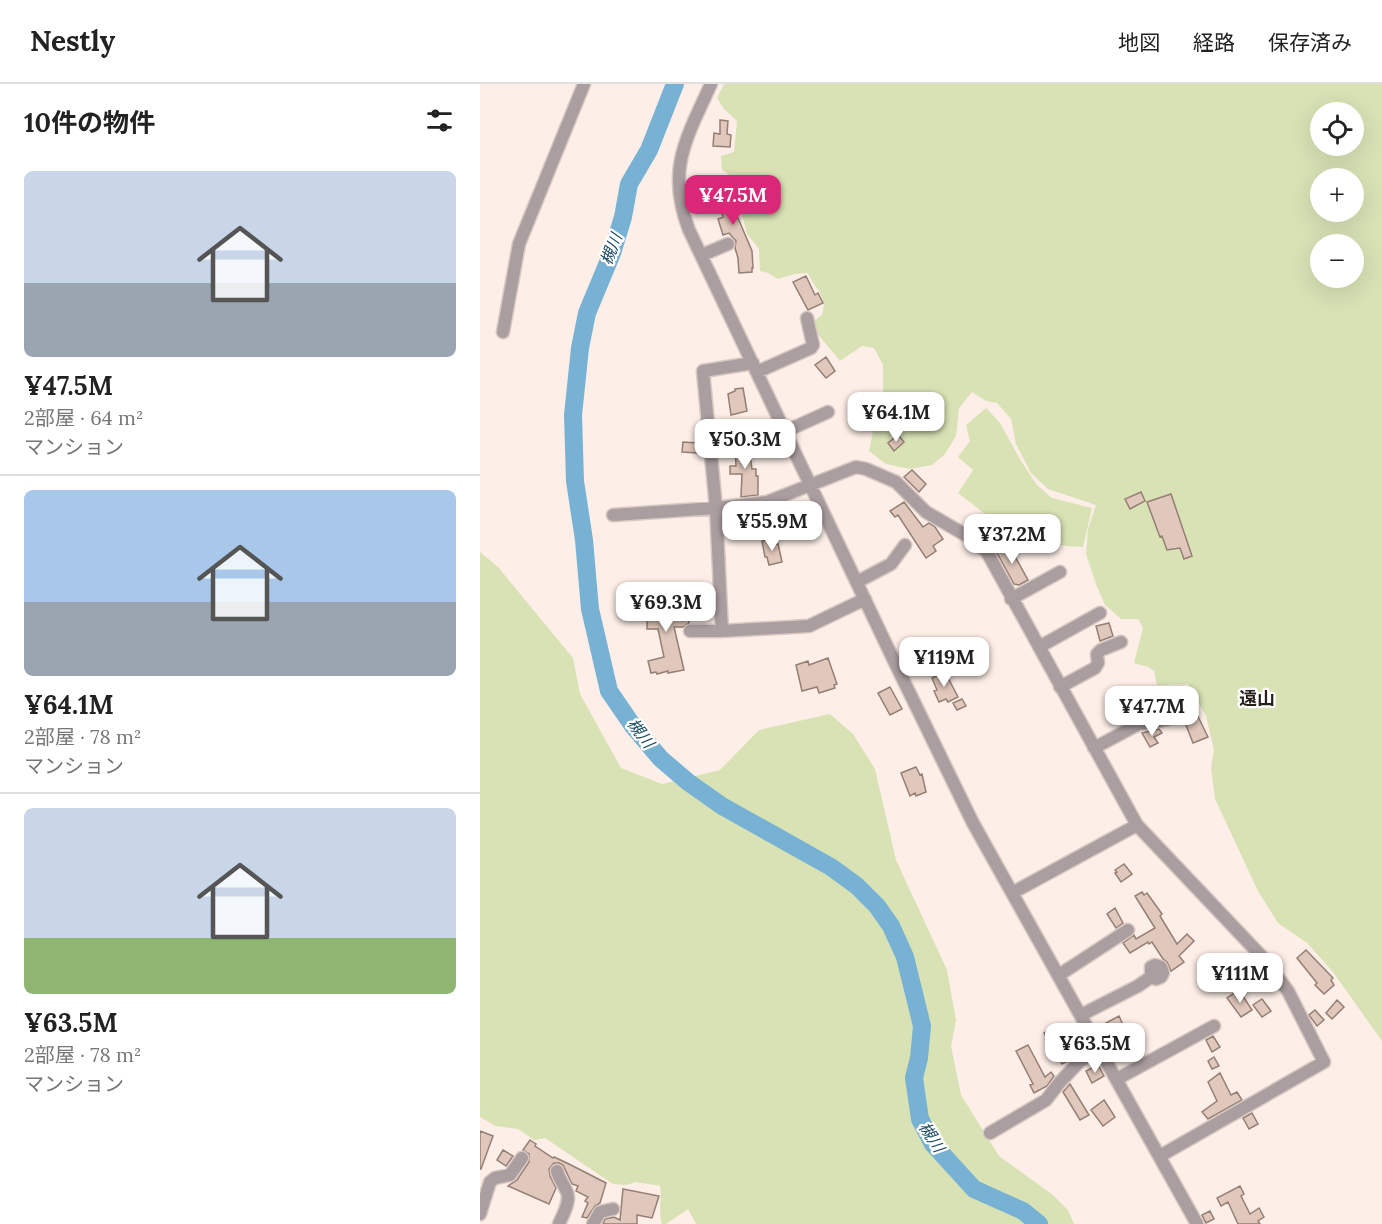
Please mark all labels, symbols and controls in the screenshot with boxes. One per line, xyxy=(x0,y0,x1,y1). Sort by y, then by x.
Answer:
text: Nestly xyxy=(30,23,115,59)
text: 地図 xyxy=(1118,29,1160,56)
text: 経路 xyxy=(1193,29,1235,56)
text: 保存済み xyxy=(1268,29,1352,56)
map controls xyxy=(1310,102,1364,288)
button: locate xyxy=(1310,102,1364,156)
icon: filters xyxy=(423,104,456,137)
text: 10件の物件 xyxy=(24,106,155,139)
button: + xyxy=(1310,168,1364,222)
pin: ¥47.5M xyxy=(684,175,782,226)
text: ¥47.5M xyxy=(699,182,767,207)
icon: home xyxy=(186,210,294,318)
water label: 槻川 xyxy=(596,229,627,268)
button: − xyxy=(1310,234,1364,288)
text: ¥47.5M xyxy=(24,369,113,402)
pin: ¥64.1M xyxy=(847,392,945,443)
text: ¥64.1M xyxy=(861,399,931,424)
text: 2部屋 · 64 m² xyxy=(24,405,144,430)
pin: ¥50.3M xyxy=(696,419,794,470)
text: ¥50.3M xyxy=(709,426,781,451)
text: マンション xyxy=(24,434,124,459)
pin: ¥55.9M xyxy=(723,501,821,552)
text: ¥55.9M xyxy=(736,508,808,533)
pin: ¥37.2M xyxy=(963,514,1061,565)
text: ¥37.2M xyxy=(978,521,1046,546)
icon: home xyxy=(186,529,294,637)
pin: ¥69.3M xyxy=(617,582,715,633)
text: ¥69.3M xyxy=(630,589,702,614)
pin: ¥119M xyxy=(902,637,986,688)
text: ¥119M xyxy=(913,644,975,669)
pin: ¥47.7M xyxy=(1103,686,1201,737)
district label: 遠山 xyxy=(1239,687,1275,710)
text: ¥64.1M xyxy=(24,688,114,721)
text: ¥47.7M xyxy=(1119,693,1185,718)
water label: 槻川 xyxy=(623,714,660,753)
text: 2部屋 · 78 m² xyxy=(24,724,142,749)
text: マンション xyxy=(24,753,124,778)
icon: home xyxy=(186,847,294,955)
pin: ¥111M xyxy=(1198,953,1282,1004)
text: ¥111M xyxy=(1211,960,1269,985)
text: ¥63.5M xyxy=(24,1006,118,1039)
pin: ¥63.5M xyxy=(1046,1023,1144,1074)
text: ¥63.5M xyxy=(1059,1030,1131,1055)
text: 2部屋 · 78 m² xyxy=(24,1042,142,1067)
text: マンション xyxy=(24,1071,124,1096)
water label: 槻川 xyxy=(915,1118,950,1158)

